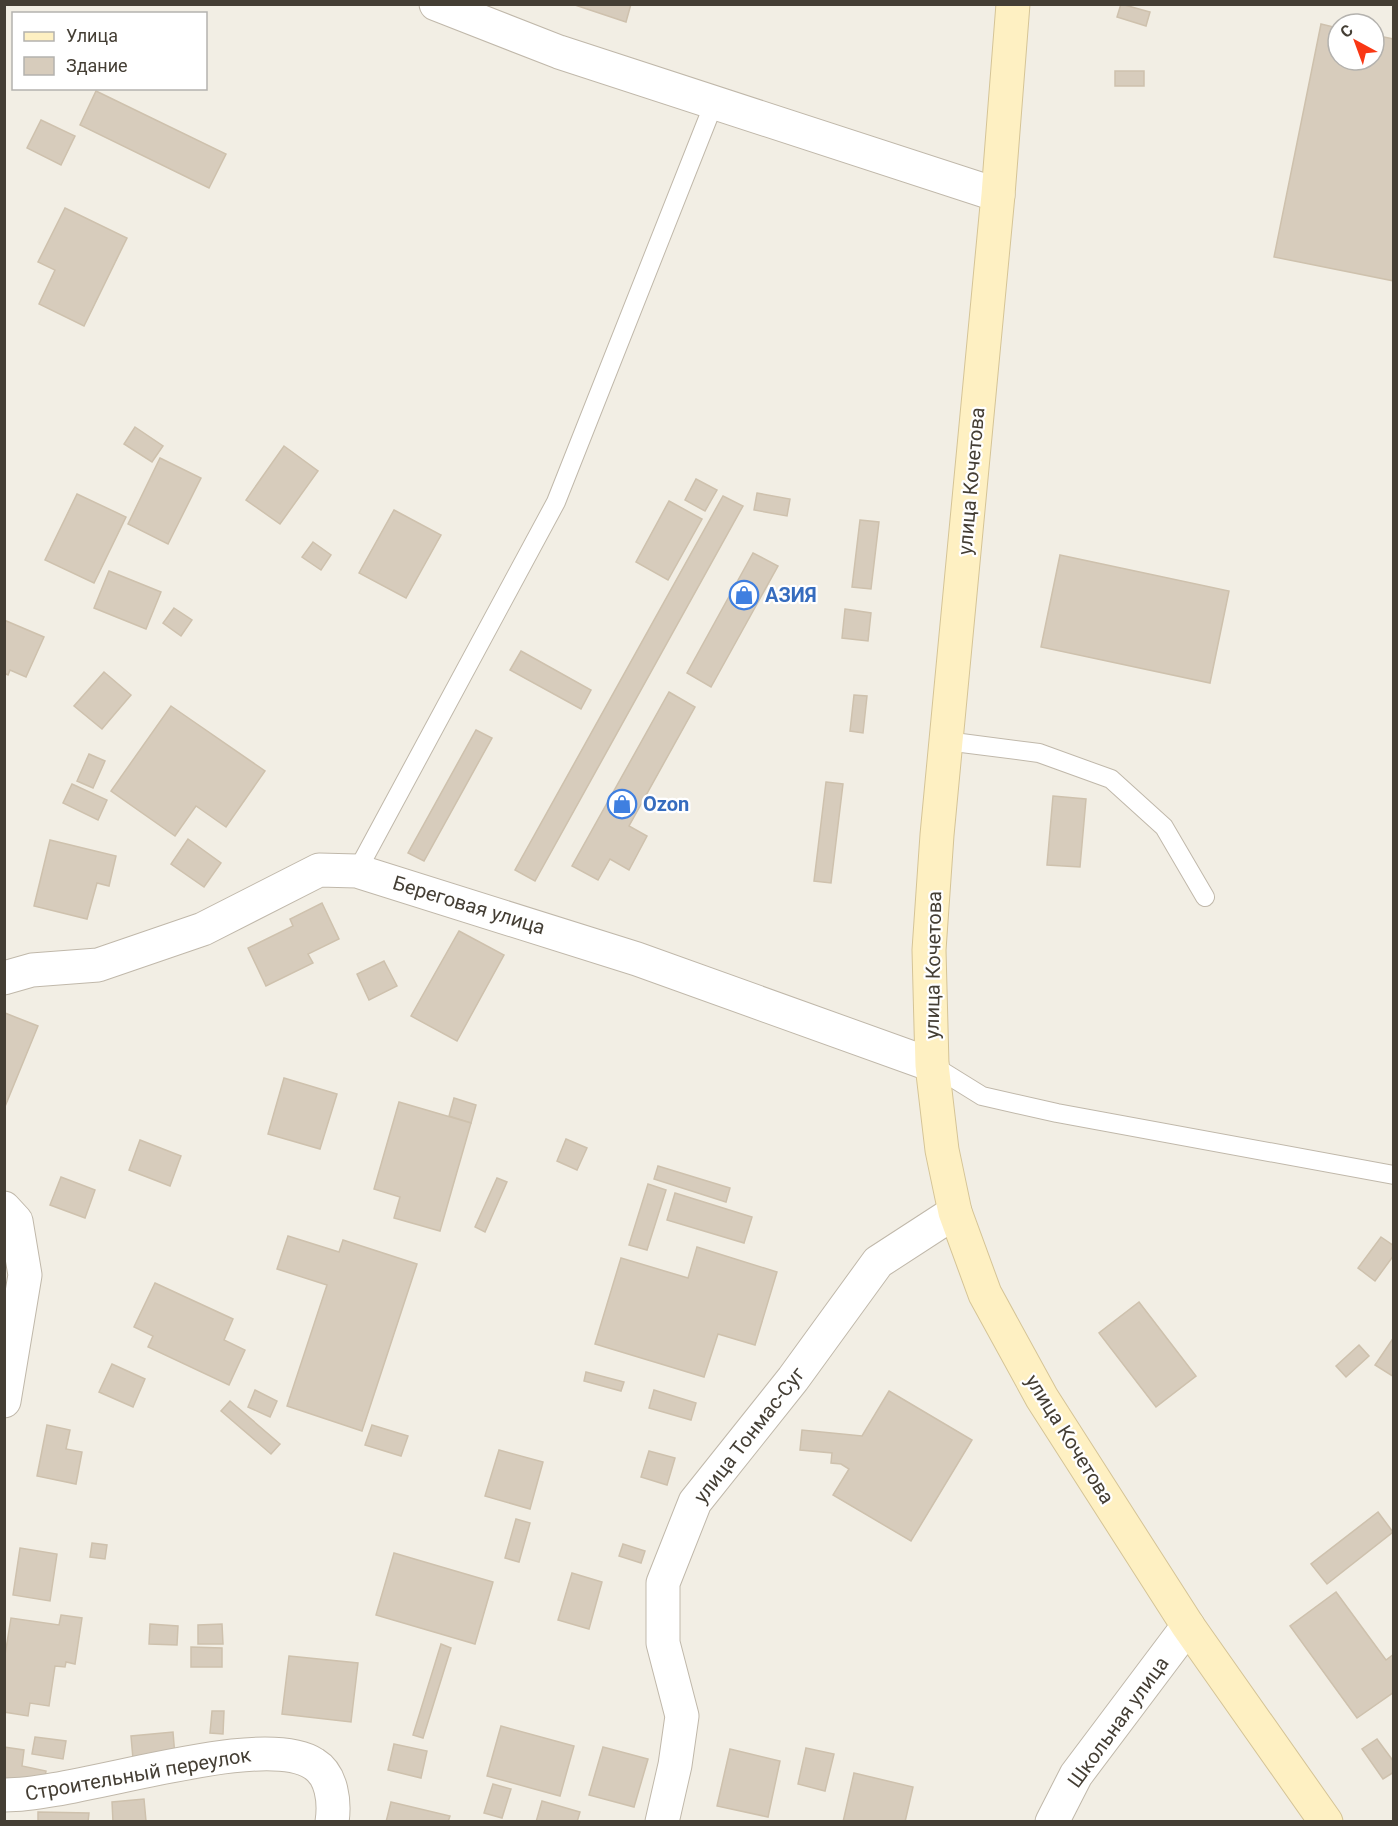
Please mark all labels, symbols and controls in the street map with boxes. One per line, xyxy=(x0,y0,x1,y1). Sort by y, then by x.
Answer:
legend xyxy=(12,12,207,90)
north arrow xyxy=(1326,12,1386,72)
text: С xyxy=(1336,20,1357,42)
text: Улица xyxy=(66,25,118,46)
text: Здание xyxy=(66,55,128,76)
street label: улица Кочетова xyxy=(953,406,989,556)
shop icon: АЗИЯ xyxy=(728,579,760,611)
place label: АЗИЯ xyxy=(765,583,817,607)
shop icon: Ozon xyxy=(606,788,638,820)
place label: Ozon xyxy=(643,792,689,816)
street label: Береговая улица xyxy=(390,870,548,940)
street label: улица Кочетова xyxy=(920,891,946,1039)
street label: улица Тонмас-Суг xyxy=(688,1362,810,1508)
street label: улица Кочетова xyxy=(1021,1370,1119,1508)
street label: Школьная улица xyxy=(1062,1652,1174,1792)
street label: Строительный переулок xyxy=(23,1742,253,1806)

